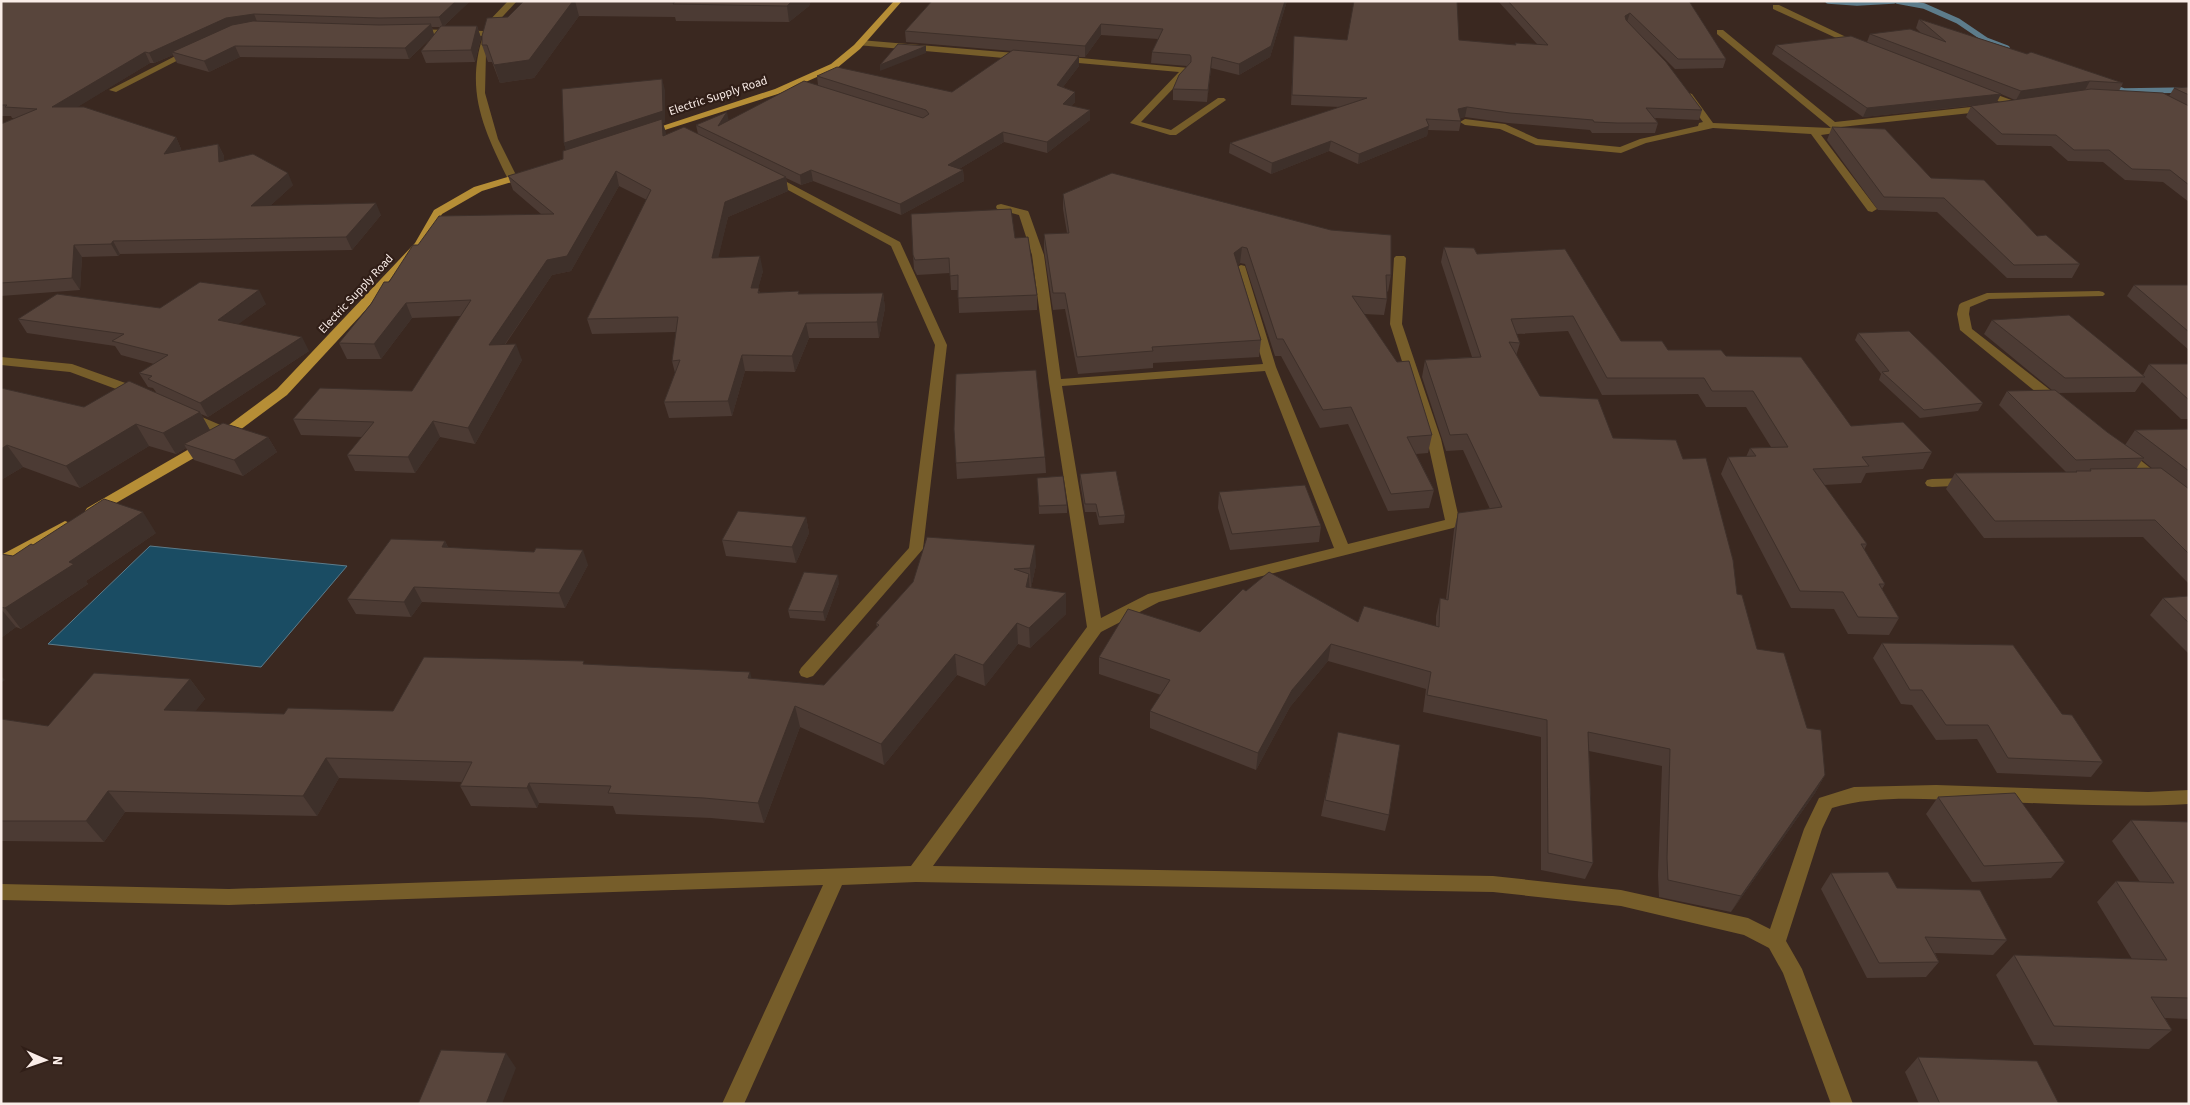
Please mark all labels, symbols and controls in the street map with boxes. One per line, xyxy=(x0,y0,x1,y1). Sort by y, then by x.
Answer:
street label: Electric Supply Road xyxy=(666,72,770,120)
street label: Electric Supply Road xyxy=(315,251,397,337)
north arrow xyxy=(20,1035,70,1085)
text: N xyxy=(47,1055,67,1065)

